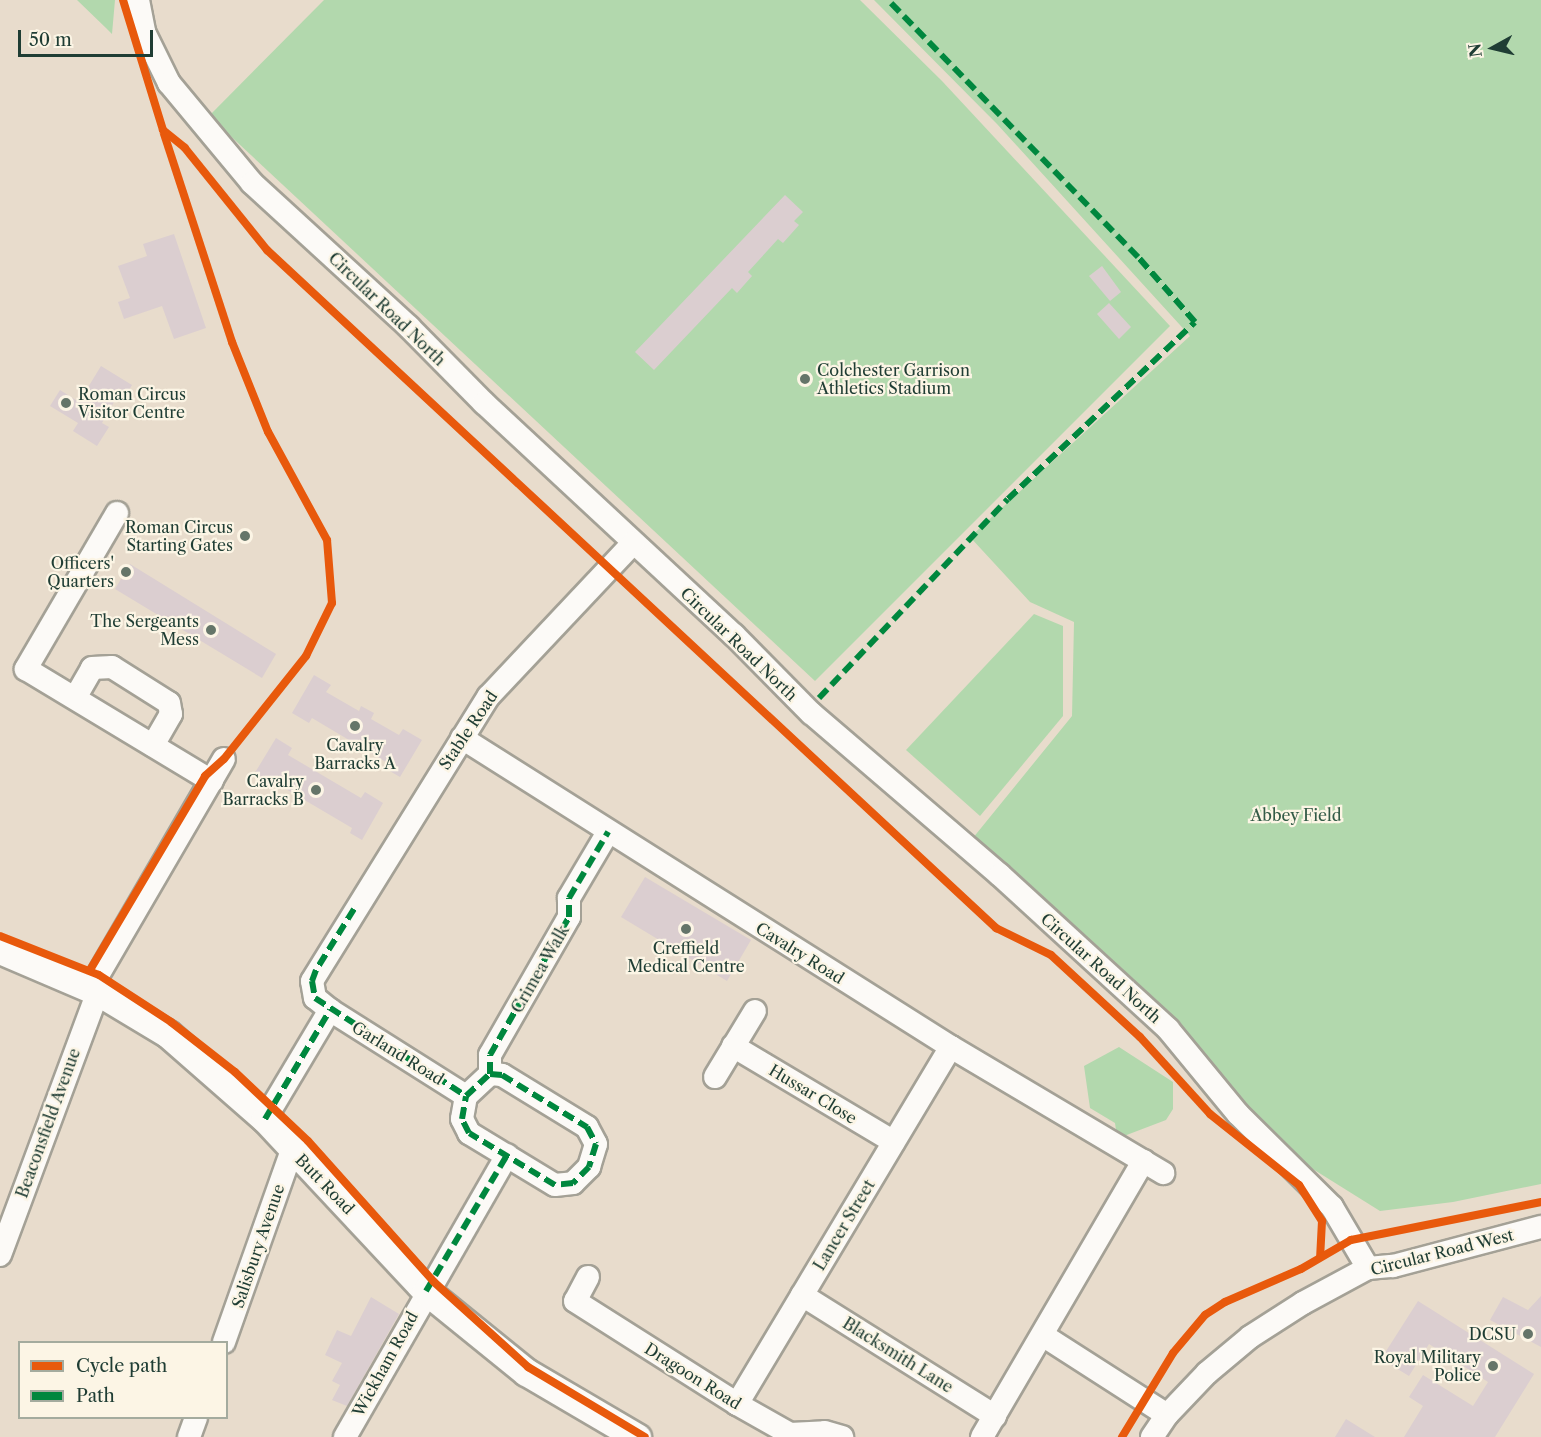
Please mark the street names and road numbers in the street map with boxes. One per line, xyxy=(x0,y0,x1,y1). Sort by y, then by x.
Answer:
street label: Circular Road North xyxy=(325,248,449,370)
street label: Circular Road North xyxy=(677,583,801,705)
street label: Stable Road xyxy=(435,687,501,773)
street label: Circular Road North xyxy=(1037,909,1165,1027)
street label: Cavalry Road xyxy=(752,918,848,988)
street label: Crimea Walk xyxy=(507,921,573,1017)
street label: Garland Road xyxy=(348,1017,448,1089)
street label: Beaconsfield Avenue xyxy=(12,1045,84,1201)
street label: Hussar Close xyxy=(765,1060,861,1128)
street label: Butt Road xyxy=(292,1150,358,1218)
street label: Lancer Street xyxy=(809,1176,879,1274)
street label: Salisbury Avenue xyxy=(228,1181,288,1311)
street label: Circular Road West xyxy=(1368,1225,1516,1279)
street label: Wickham Road xyxy=(348,1308,422,1420)
street label: Blacksmith Lane xyxy=(839,1313,957,1397)
street label: Dragoon Road xyxy=(641,1339,745,1413)

